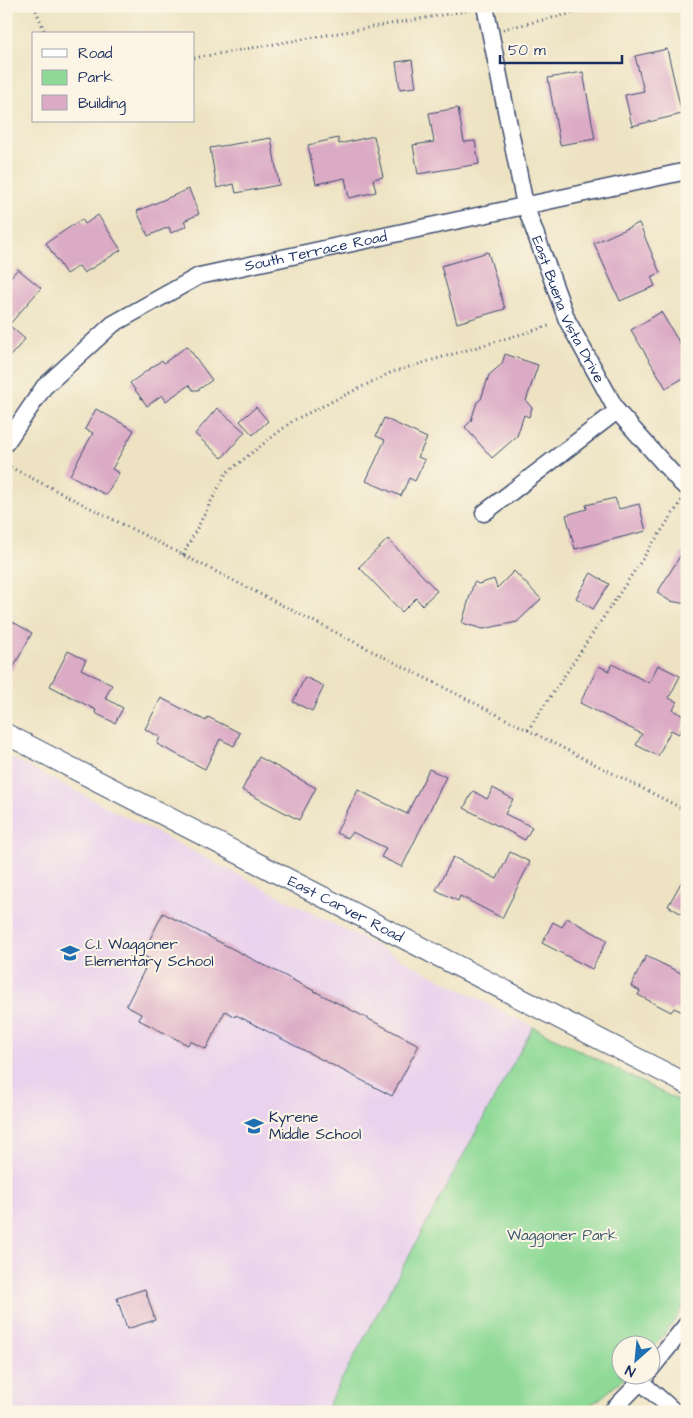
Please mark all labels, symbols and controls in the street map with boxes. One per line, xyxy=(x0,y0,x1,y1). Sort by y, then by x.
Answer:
legend xyxy=(32,32,195,122)
scale bar xyxy=(500,32,623,64)
text: 50 m xyxy=(508,40,546,61)
text: Road xyxy=(78,43,113,64)
text: Park xyxy=(78,67,113,88)
text: Building xyxy=(78,93,126,115)
street label: South Terrace Road xyxy=(243,226,389,277)
street label: East Buena Vista Drive xyxy=(526,233,609,387)
street label: East Carver Road xyxy=(284,871,407,948)
place label: C.I. Waggoner Elementary School xyxy=(85,934,214,973)
school or university icon: C.I. Waggoner Elementary School xyxy=(59,942,81,964)
place label: Kyrene Middle School xyxy=(269,1107,361,1145)
school or university icon: Kyrene Middle School xyxy=(243,1115,265,1137)
park label: Waggoner Park xyxy=(507,1225,617,1247)
north arrow xyxy=(610,1336,660,1386)
text: N xyxy=(622,1360,639,1382)

